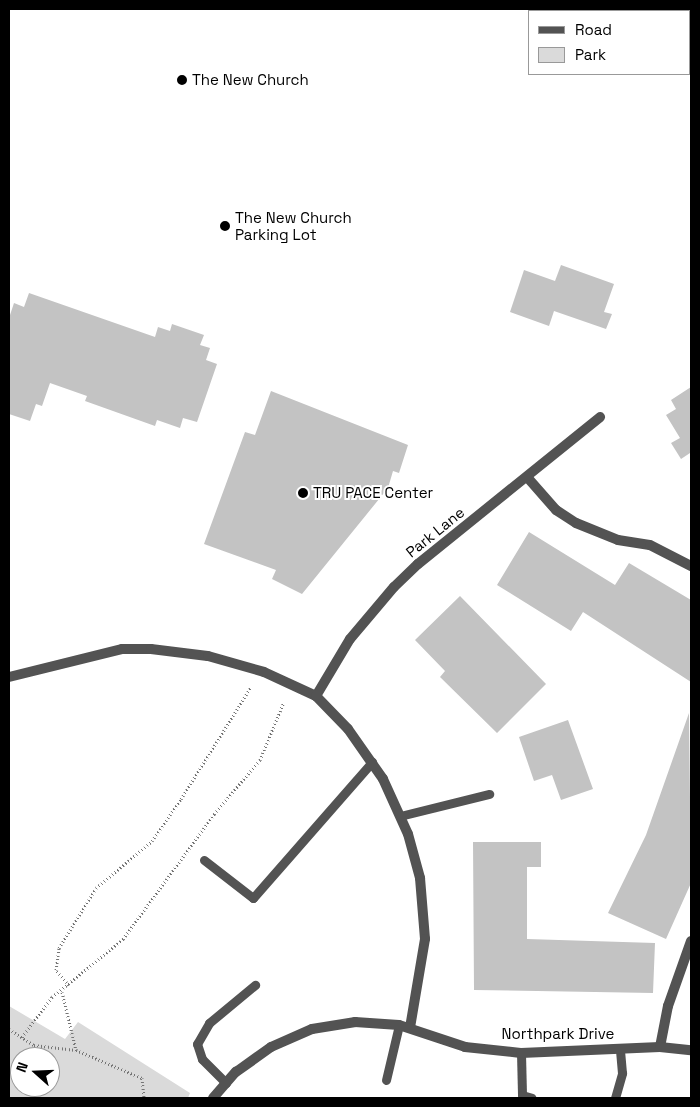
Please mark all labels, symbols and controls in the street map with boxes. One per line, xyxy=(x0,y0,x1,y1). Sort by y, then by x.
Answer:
legend xyxy=(528,10,690,75)
text: Road xyxy=(575,20,612,39)
text: Park xyxy=(575,45,606,64)
place label: The New Church xyxy=(192,71,309,89)
marker: The New Church xyxy=(176,74,188,86)
place label: The New Church Parking Lot xyxy=(235,208,352,243)
marker: The New Church Parking Lot xyxy=(219,220,231,232)
place label: TRU PACE Center xyxy=(313,484,433,502)
marker: TRU PACE Center xyxy=(297,487,309,499)
street label: Park Lane xyxy=(402,503,468,561)
street label: Northpark Drive xyxy=(502,1025,614,1043)
north arrow xyxy=(10,1047,60,1097)
text: N xyxy=(12,1060,32,1075)

